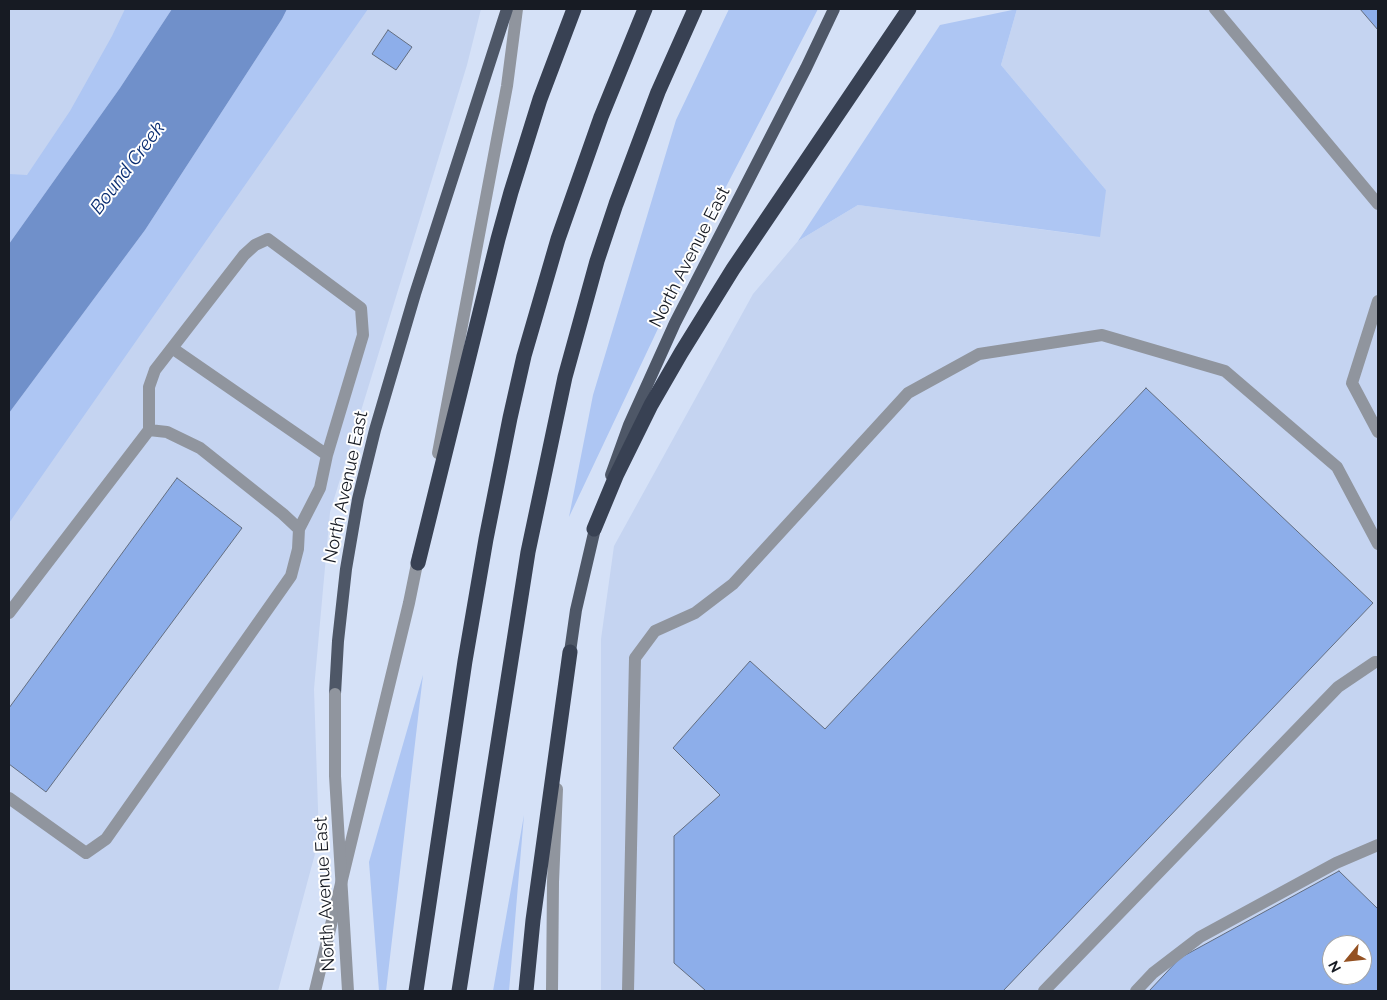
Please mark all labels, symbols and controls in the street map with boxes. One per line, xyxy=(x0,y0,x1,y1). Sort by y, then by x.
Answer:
water label: Bound Creek xyxy=(86,117,170,219)
street label: North Avenue East xyxy=(645,183,735,331)
street label: North Avenue East xyxy=(319,409,373,565)
street label: North Avenue East xyxy=(310,816,340,972)
north arrow xyxy=(1322,935,1372,985)
text: N xyxy=(1325,958,1344,975)

